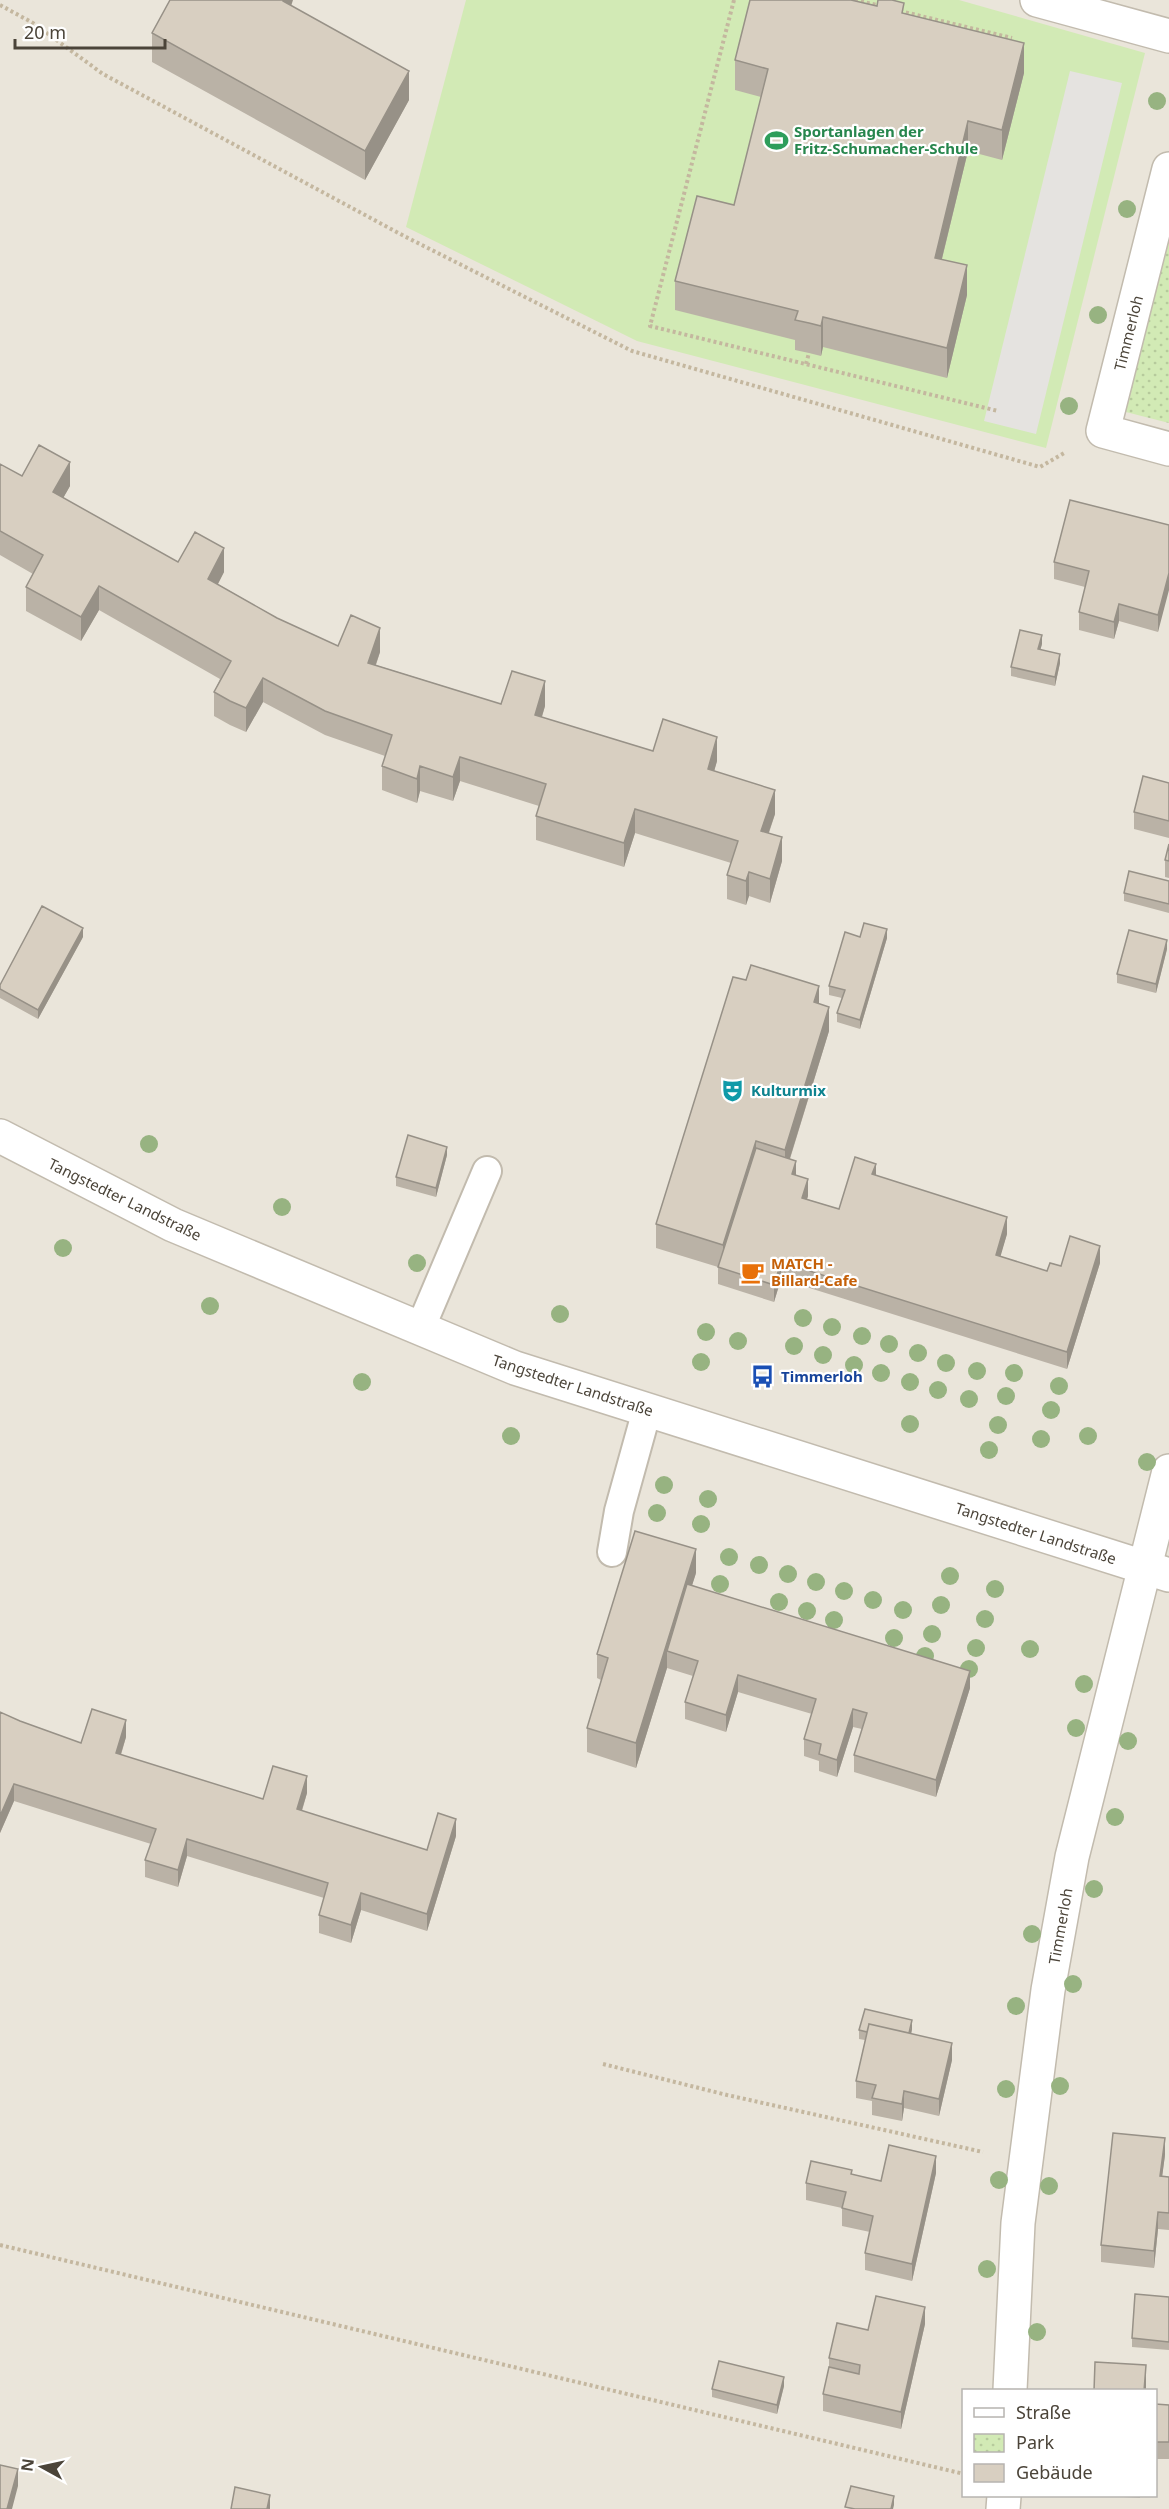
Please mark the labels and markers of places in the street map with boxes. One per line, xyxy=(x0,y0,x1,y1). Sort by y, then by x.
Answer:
place label: Sportanlagen der Fritz-Schumacher-Schule xyxy=(794,121,978,158)
sports icon: Sportanlagen der Fritz-Schumacher-Schule xyxy=(763,127,789,153)
theatre icon: Kulturmix xyxy=(720,1077,746,1103)
place label: Kulturmix xyxy=(751,1080,826,1100)
place label: MATCH - Billard-Cafe xyxy=(771,1253,857,1290)
cafe icon: MATCH - Billard-Cafe xyxy=(740,1259,766,1285)
bus stop icon: Timmerloh xyxy=(750,1363,776,1389)
place label: Timmerloh xyxy=(781,1366,863,1386)

